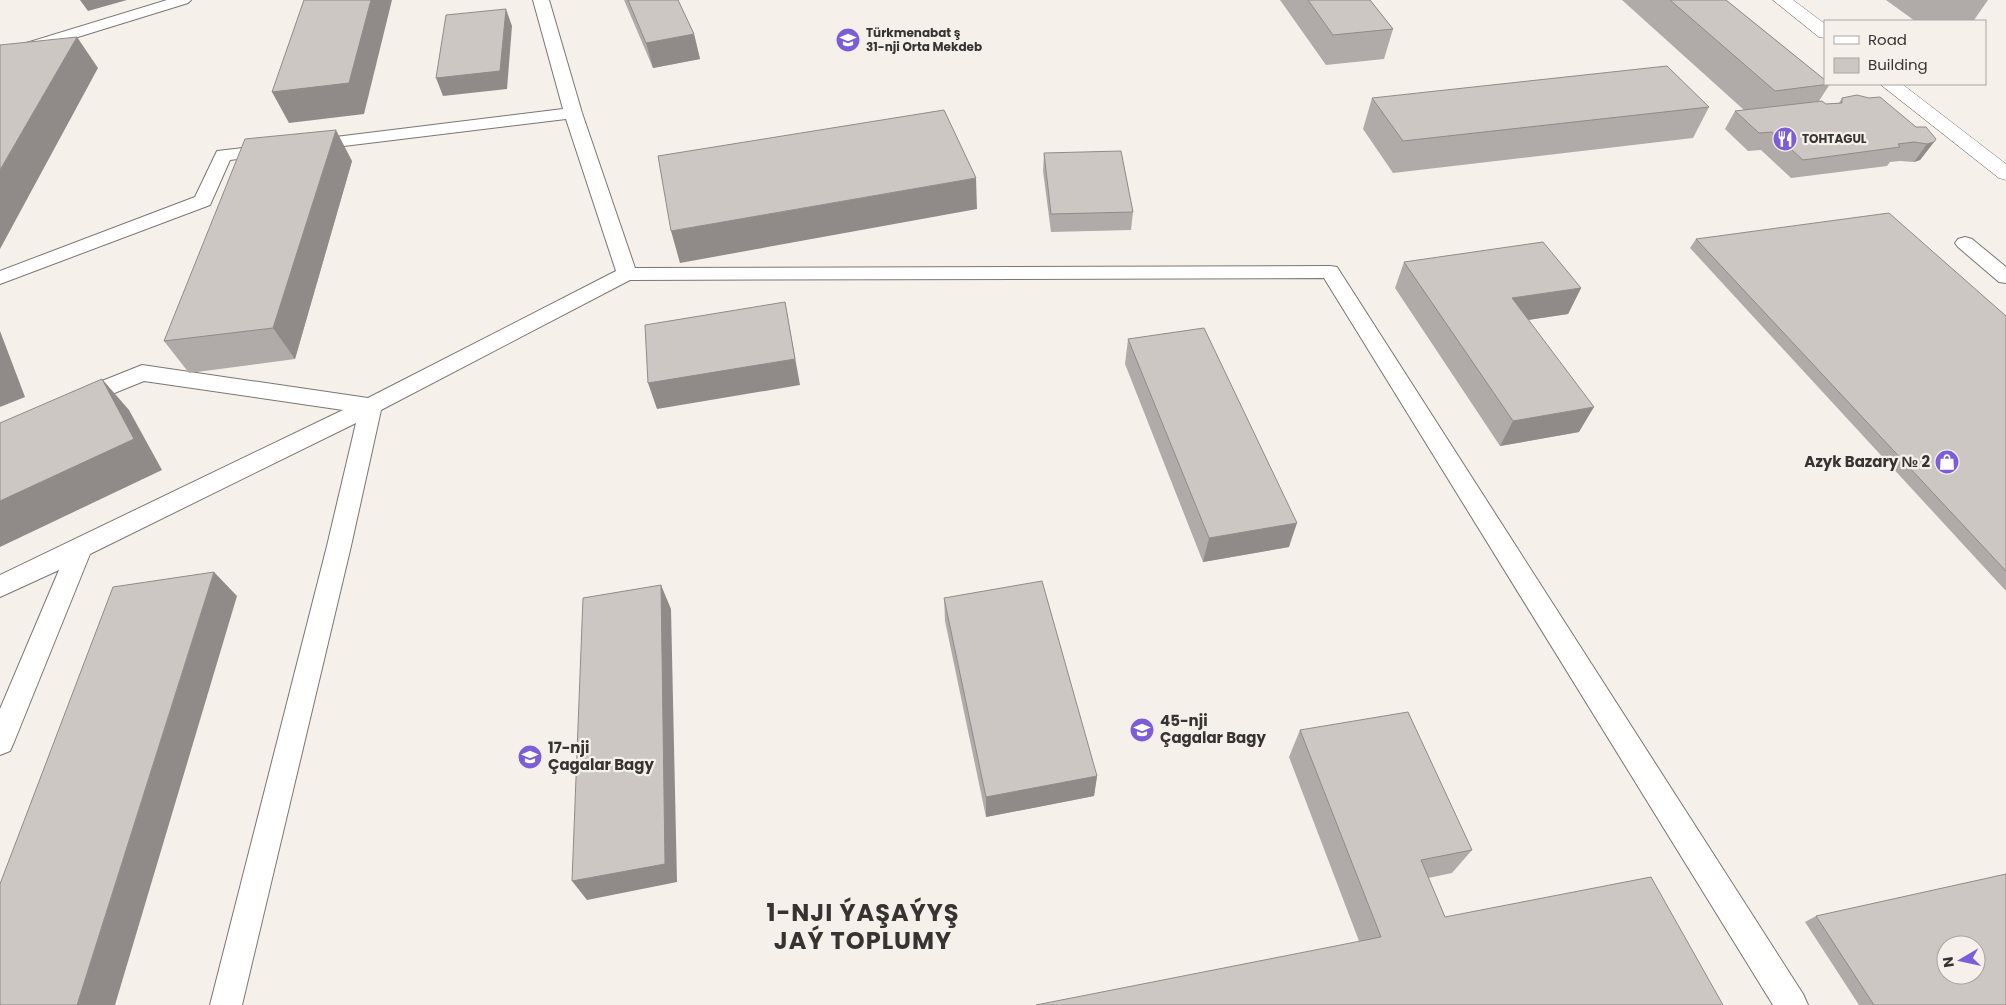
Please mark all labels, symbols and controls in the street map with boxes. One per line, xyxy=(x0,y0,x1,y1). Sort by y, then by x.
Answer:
legend xyxy=(1824,20,1986,85)
place label: Türkmenabat ş 31-nji Orta Mekdeb xyxy=(866,24,982,55)
school or university icon: Türkmenabat ş 31-nji Orta Mekdeb xyxy=(835,27,861,53)
text: Road xyxy=(1868,29,1907,50)
text: Building xyxy=(1868,54,1928,75)
restaurant icon: TOHTAGUL xyxy=(1772,126,1798,152)
place label: TOHTAGUL xyxy=(1802,130,1867,147)
shop icon: Azyk Bazary № 2 xyxy=(1934,449,1960,475)
place label: Azyk Bazary № 2 xyxy=(1804,451,1930,472)
place label: 45-nji Çagalar Bagy xyxy=(1160,710,1266,748)
school or university icon: 45-nji Çagalar Bagy xyxy=(1129,717,1155,743)
place label: 17-nji Çagalar Bagy xyxy=(548,737,654,775)
school or university icon: 17-nji Çagalar Bagy xyxy=(517,744,543,770)
district label: 1-NJI ÝAŞAÝYŞ JAÝ TOPLUMY xyxy=(766,896,960,957)
north arrow xyxy=(1936,935,1986,985)
text: N xyxy=(1937,955,1959,969)

